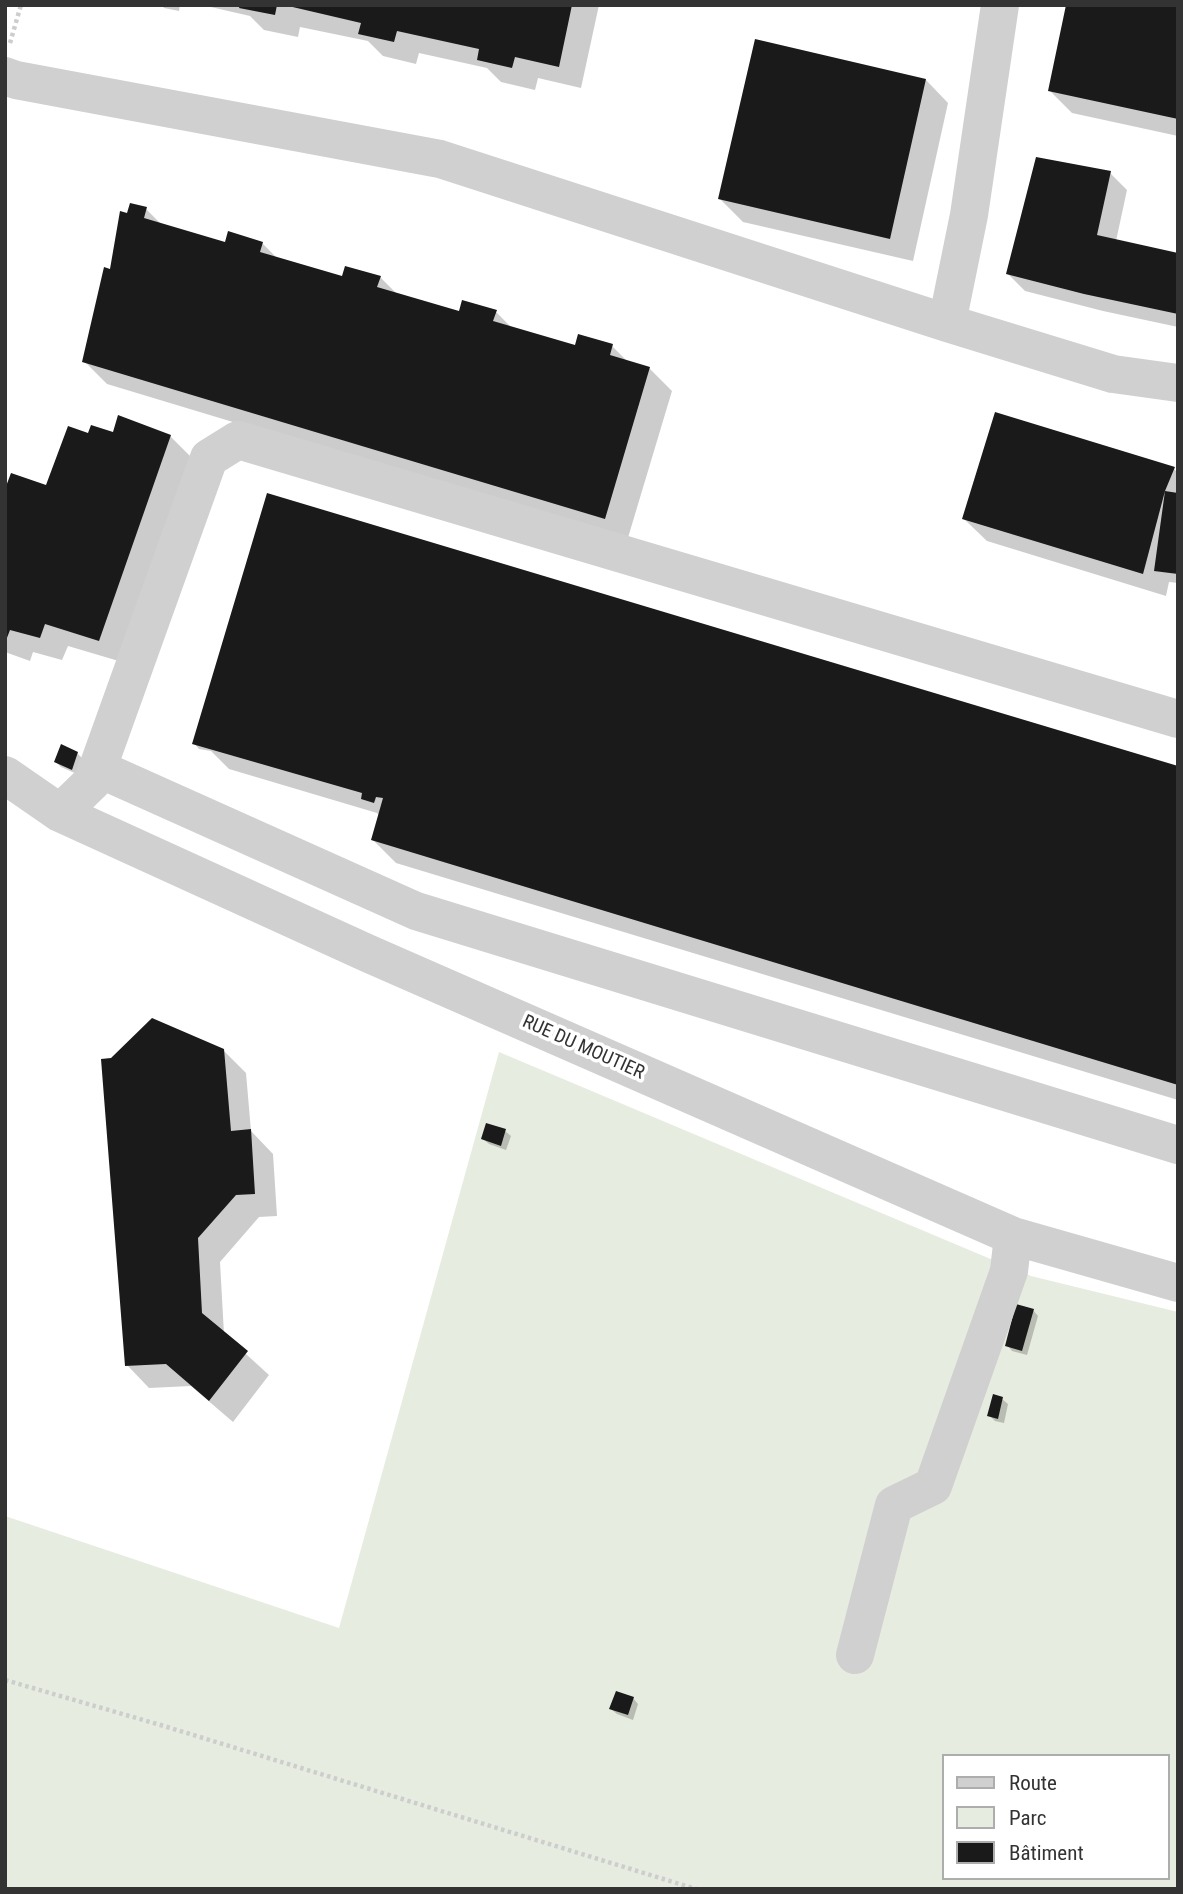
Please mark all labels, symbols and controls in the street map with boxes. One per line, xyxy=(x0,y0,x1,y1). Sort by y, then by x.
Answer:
street label: RUE DU MOUTIER xyxy=(519,1011,647,1085)
legend xyxy=(942,1754,1169,1880)
text: Route xyxy=(1009,1771,1057,1795)
text: Parc xyxy=(1009,1806,1047,1830)
text: Bâtiment xyxy=(1009,1841,1084,1865)

